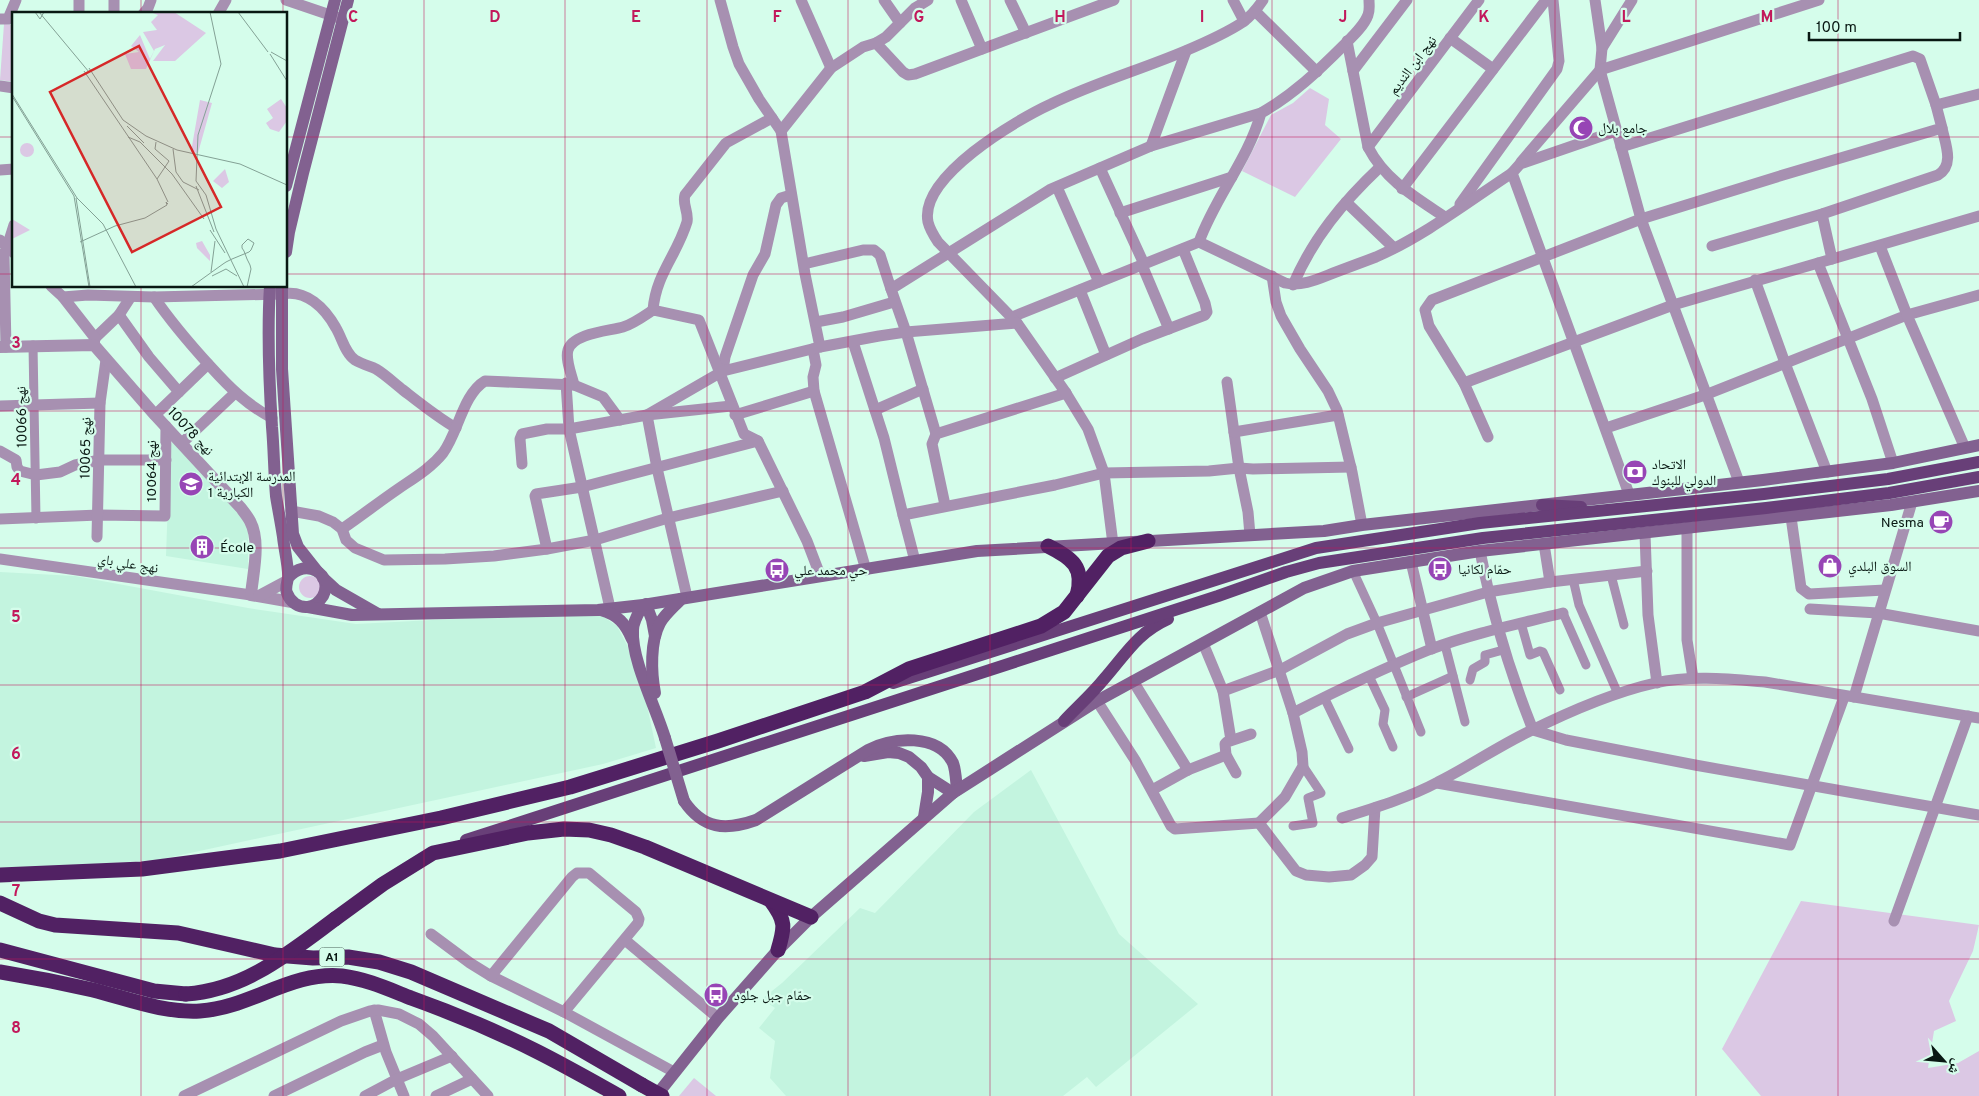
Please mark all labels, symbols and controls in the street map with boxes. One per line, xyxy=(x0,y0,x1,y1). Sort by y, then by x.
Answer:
text: C xyxy=(348,8,358,28)
text: D xyxy=(489,8,501,28)
text: E xyxy=(631,8,641,28)
text: F xyxy=(772,8,782,28)
text: G xyxy=(914,8,924,28)
text: H xyxy=(1054,8,1066,28)
text: I xyxy=(1200,8,1204,28)
text: J xyxy=(1339,8,1347,28)
text: K xyxy=(1478,8,1490,28)
text: L xyxy=(1621,8,1631,28)
text: M xyxy=(1761,8,1773,28)
scale bar xyxy=(1809,10,1960,42)
inset map xyxy=(12,12,288,288)
text: 100 m xyxy=(1816,19,1857,38)
street label: نهج ابن النديم xyxy=(1385,33,1441,99)
mosque icon: جامع بلال xyxy=(1568,115,1594,141)
place label: جامع بلال xyxy=(1598,121,1648,138)
text: 3 xyxy=(11,334,21,354)
street label: نهج 10066 xyxy=(13,386,32,448)
street label: نهج 10078 xyxy=(163,404,217,460)
street label: نهج 10065 xyxy=(77,417,96,479)
street label: نهج 10064 xyxy=(144,440,161,502)
place label: الاتحاد الدولي للبنوك xyxy=(1652,457,1716,492)
bank icon: الاتحاد الدولي للبنوك xyxy=(1622,459,1648,485)
place label: المدرسة الإبتدائية الكبارية 1 xyxy=(208,469,296,502)
text: 4 xyxy=(11,471,21,491)
school or university icon: المدرسة الإبتدائية الكبارية 1 xyxy=(178,471,204,497)
cafe icon: Nesma xyxy=(1928,509,1954,535)
place label: Nesma xyxy=(1881,515,1924,532)
building icon: École xyxy=(189,534,215,560)
place label: École xyxy=(220,539,254,557)
street label: نهج علي باي xyxy=(96,551,159,579)
shop icon: السوق البلدي xyxy=(1817,553,1843,579)
bus stop icon: حمّام لكانيا xyxy=(1427,556,1453,582)
bus stop icon: حي محمد علي xyxy=(764,557,790,583)
place label: السوق البلدي xyxy=(1848,559,1912,578)
place label: حمّام لكانيا xyxy=(1458,562,1512,579)
place label: حي محمد علي xyxy=(794,563,867,582)
text: 5 xyxy=(11,608,21,628)
text: 6 xyxy=(11,745,21,765)
text: 7 xyxy=(12,882,20,902)
road number: A1 xyxy=(320,948,344,966)
bus stop icon: حمّام جبل جلود xyxy=(703,982,729,1008)
place label: حمّام جبل جلود xyxy=(734,988,812,1005)
text: 8 xyxy=(11,1019,21,1039)
north arrow xyxy=(1919,1036,1969,1086)
text: ش xyxy=(1943,1056,1965,1077)

